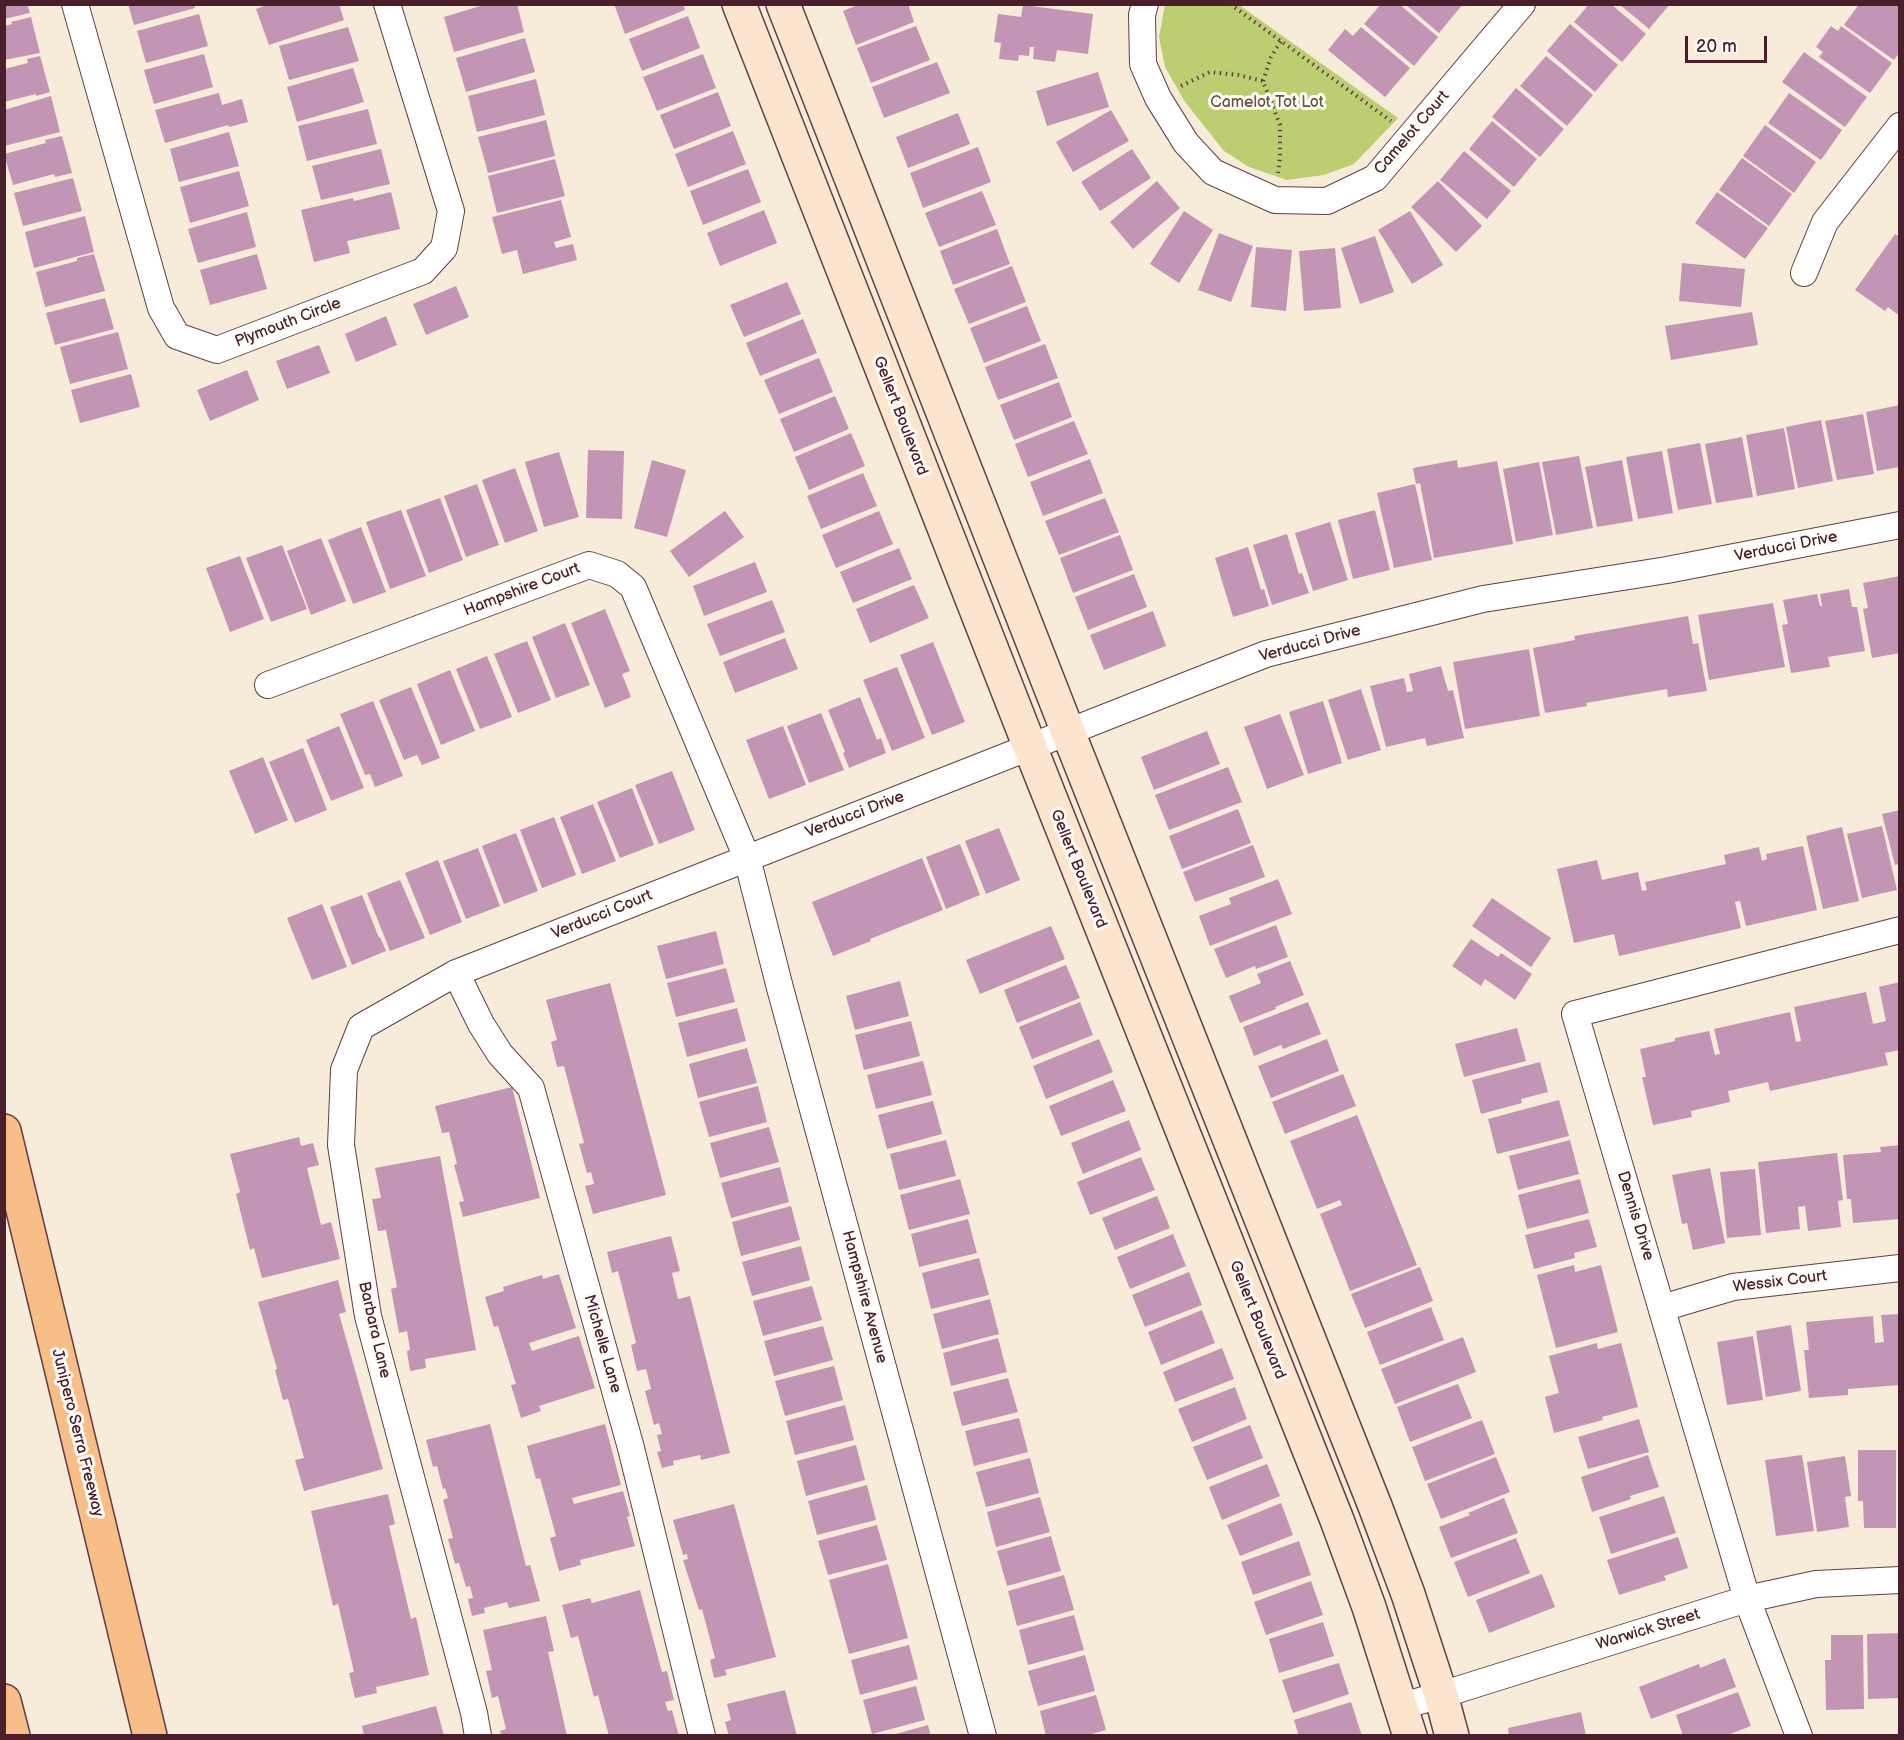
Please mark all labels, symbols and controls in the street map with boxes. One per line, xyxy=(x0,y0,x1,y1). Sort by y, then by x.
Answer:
scale bar xyxy=(1688,24,1770,62)
text: 20 m xyxy=(1696,36,1737,57)
street label: Camelot Court xyxy=(1370,87,1454,179)
park label: Camelot Tot Lot xyxy=(1210,93,1324,113)
street label: Plymouth Circle xyxy=(232,294,344,352)
street label: Gellert Boulevard xyxy=(868,354,932,478)
street label: Verducci Drive xyxy=(1733,528,1839,566)
street label: Hampshire Court xyxy=(461,559,583,621)
street label: Verducci Drive xyxy=(1257,621,1363,667)
street label: Verducci Drive xyxy=(803,787,907,843)
street label: Gellert Boulevard xyxy=(1045,807,1111,931)
street label: Verducci Court xyxy=(549,886,655,944)
street label: Dennis Drive xyxy=(1612,1169,1658,1263)
street label: Hampshire Avenue xyxy=(837,1228,891,1366)
street label: Gellert Boulevard xyxy=(1224,1258,1290,1382)
street label: Wessix Court xyxy=(1732,1267,1828,1297)
street label: Barbara Lane xyxy=(354,1280,394,1380)
street label: Michelle Lane xyxy=(579,1293,625,1395)
street label: Junipero Serra Freeway xyxy=(47,1347,107,1519)
street label: Warwick Street xyxy=(1594,1605,1702,1655)

